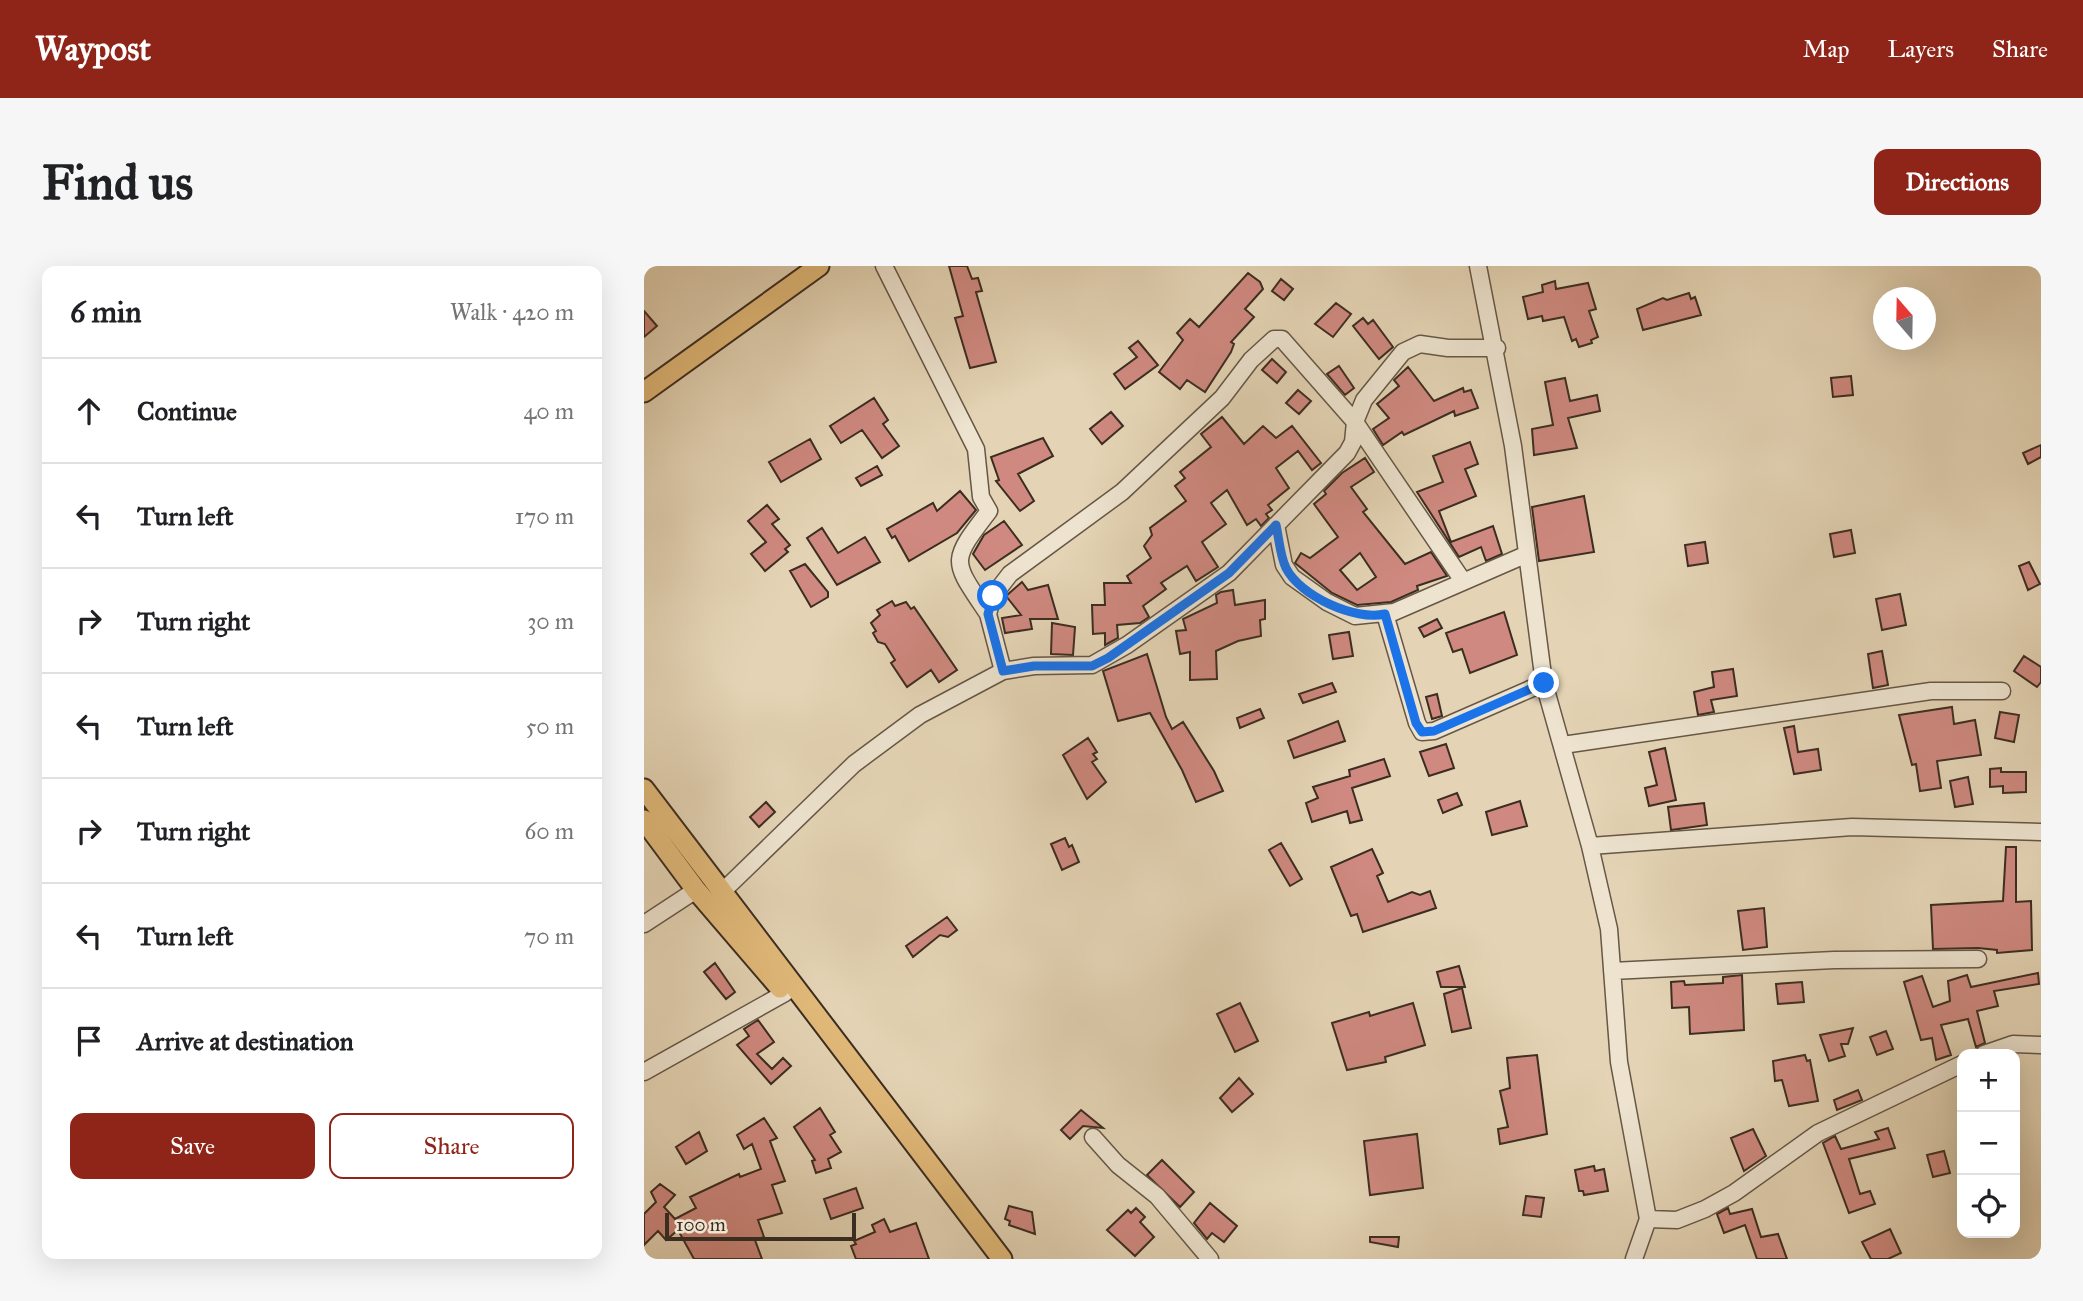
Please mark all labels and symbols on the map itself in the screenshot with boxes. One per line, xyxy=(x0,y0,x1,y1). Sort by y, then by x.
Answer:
north arrow xyxy=(1873,287,1936,350)
route start xyxy=(977,580,1008,611)
route end xyxy=(1528,667,1559,698)
scale bar xyxy=(665,1210,856,1242)

